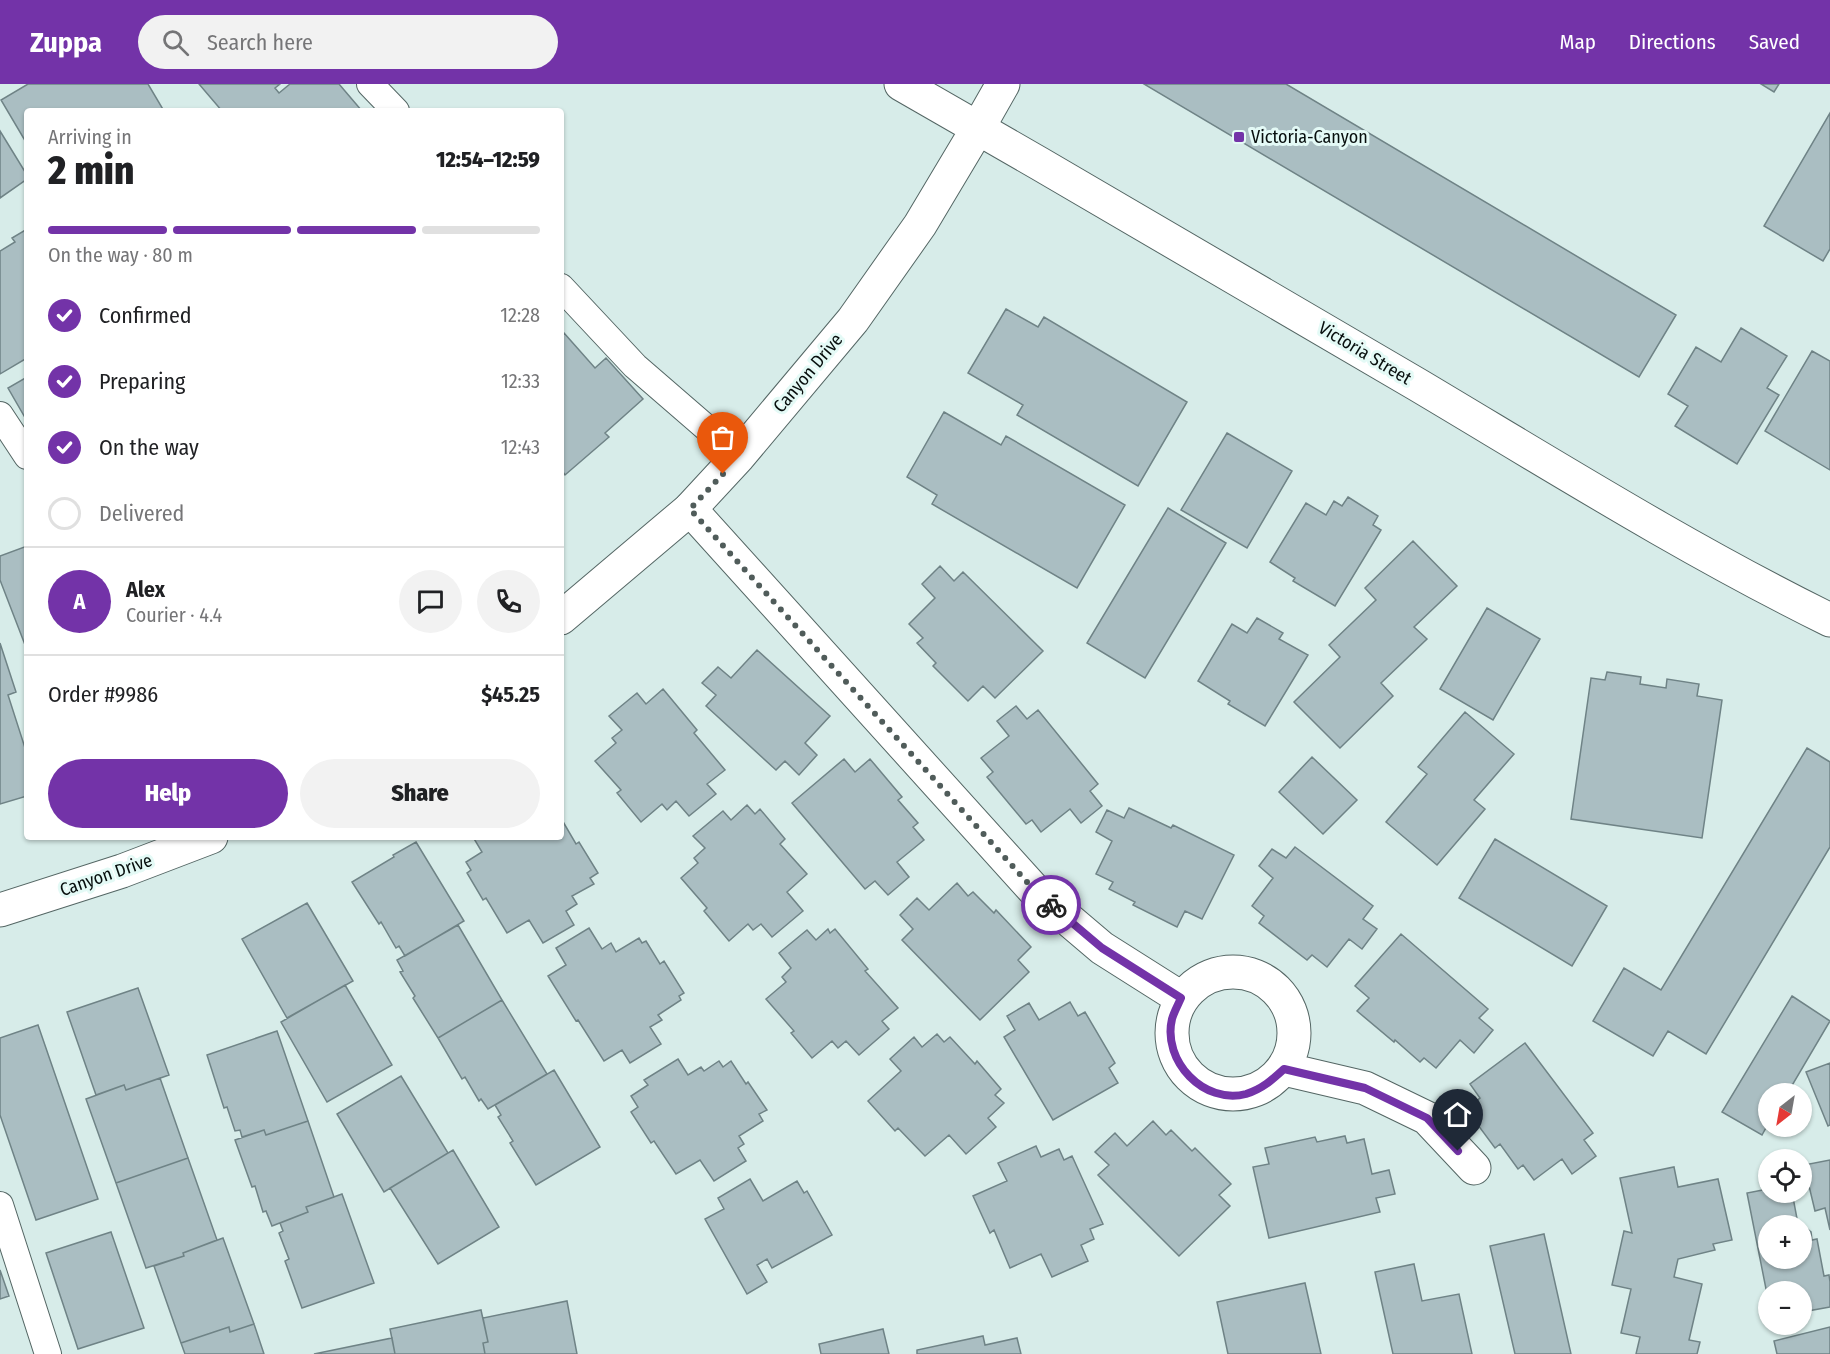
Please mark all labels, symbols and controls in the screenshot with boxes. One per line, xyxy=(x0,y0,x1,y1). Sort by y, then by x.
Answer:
search box xyxy=(138,15,558,69)
text: Zuppa xyxy=(30,26,102,59)
icon: search xyxy=(159,26,192,59)
text: Search here xyxy=(207,29,313,56)
text: Map xyxy=(1559,29,1596,55)
text: Directions xyxy=(1629,29,1716,55)
text: Saved xyxy=(1749,29,1800,55)
text: Arriving in xyxy=(48,125,132,149)
place label: Victoria-Canyon xyxy=(1251,126,1368,148)
marker: Victoria-Canyon xyxy=(1232,130,1246,144)
text: 12:54–12:59 xyxy=(436,146,540,173)
text: 2 min xyxy=(48,148,134,194)
text: On the way · 80 m xyxy=(48,243,193,267)
icon: check xyxy=(48,299,81,332)
text: Confirmed xyxy=(99,302,192,329)
text: 12:28 xyxy=(500,303,540,327)
street label: Victoria Street xyxy=(1314,317,1416,389)
street label: Canyon Drive xyxy=(769,329,847,417)
icon: check xyxy=(48,365,81,398)
text: Preparing xyxy=(99,368,185,395)
text: 12:33 xyxy=(501,369,540,393)
pin xyxy=(697,412,748,474)
icon: bag xyxy=(706,421,739,454)
icon: check xyxy=(48,431,81,464)
text: On the way xyxy=(99,434,199,461)
text: 12:43 xyxy=(501,435,540,459)
text: Delivered xyxy=(99,500,184,527)
button: chat xyxy=(399,570,462,633)
button: phone xyxy=(477,570,540,633)
text: Alex xyxy=(126,576,165,603)
text: A xyxy=(74,588,85,615)
text: Courier · 4.4 xyxy=(126,603,222,627)
text: Order #9986 xyxy=(48,681,158,708)
text: $45.25 xyxy=(481,681,540,708)
button: Help xyxy=(48,759,288,828)
button: Share xyxy=(300,759,540,828)
street label: Canyon Drive xyxy=(57,849,155,901)
courier xyxy=(1021,875,1081,935)
icon: bike xyxy=(1035,889,1068,922)
north arrow xyxy=(1758,1083,1812,1137)
map controls xyxy=(1758,1083,1812,1335)
pin xyxy=(1432,1089,1483,1151)
icon: home xyxy=(1441,1098,1474,1131)
button: locate xyxy=(1758,1149,1812,1203)
button: + xyxy=(1758,1215,1812,1269)
button: − xyxy=(1758,1281,1812,1335)

